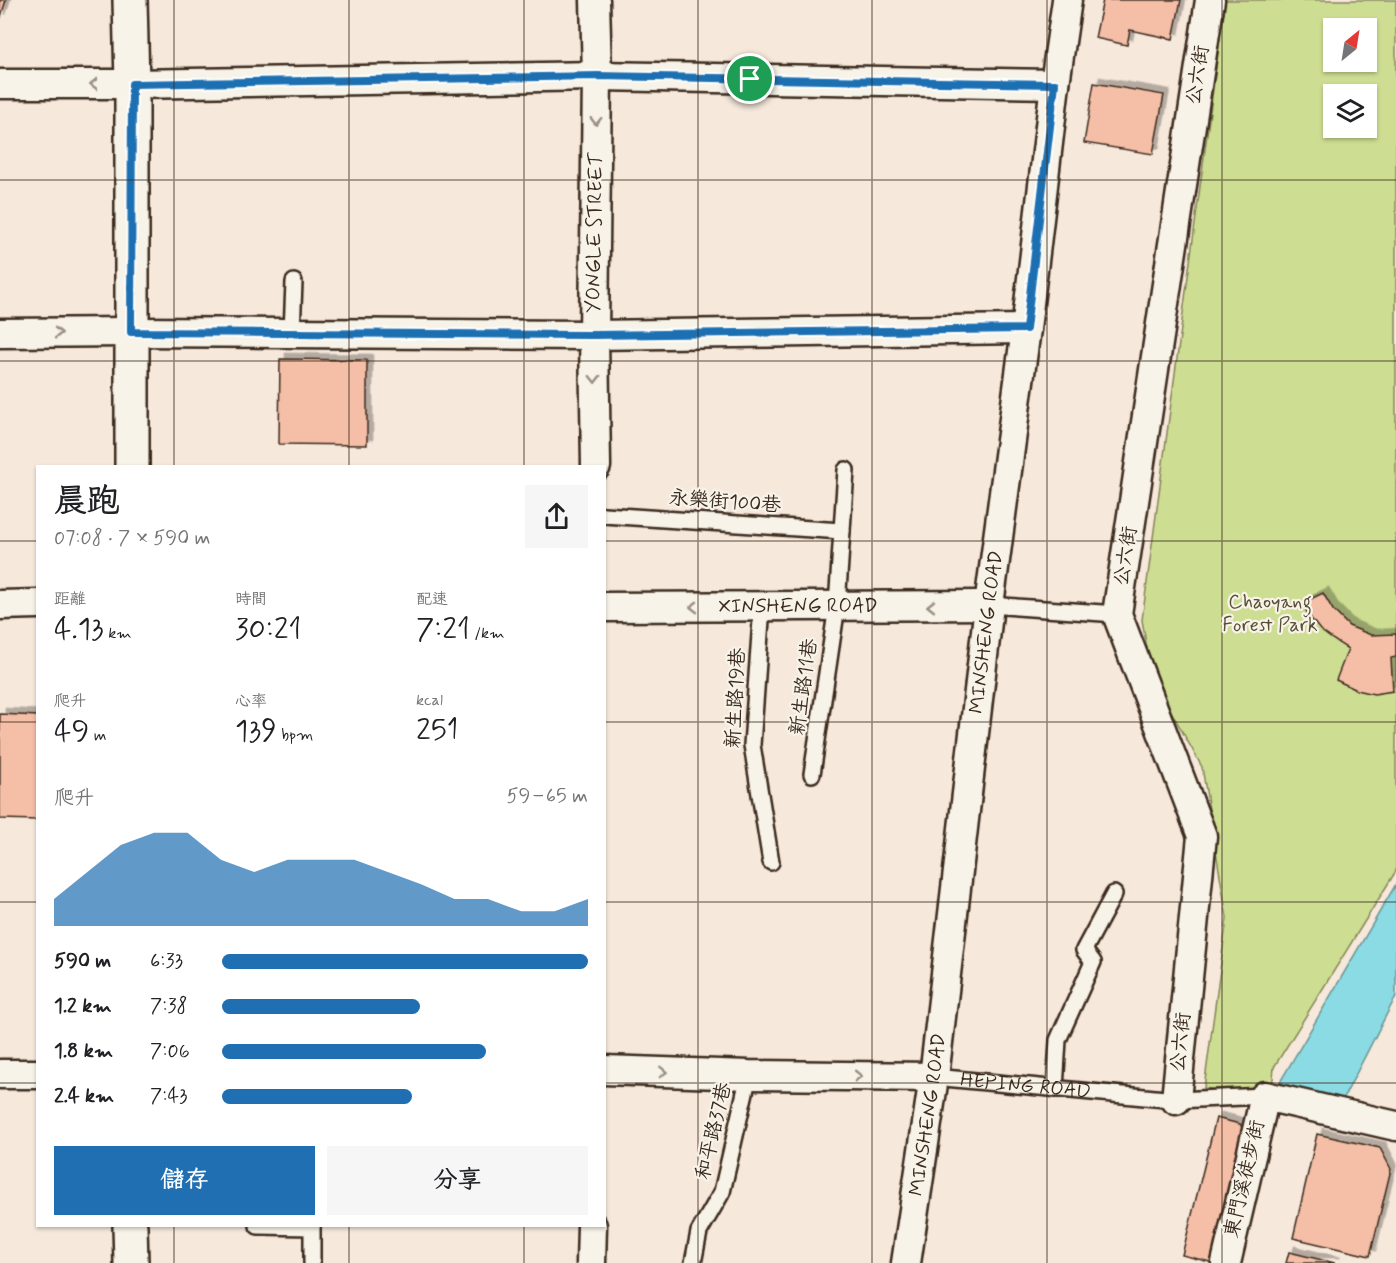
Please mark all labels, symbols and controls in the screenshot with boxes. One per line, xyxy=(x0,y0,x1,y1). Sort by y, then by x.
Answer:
north arrow xyxy=(1323,18,1377,72)
map controls xyxy=(1323,18,1377,138)
street label: 公六街 xyxy=(1180,43,1216,107)
pin xyxy=(724,53,775,104)
icon: arrive xyxy=(733,62,766,95)
one-way arrow xyxy=(89,78,98,90)
button: layers xyxy=(1323,84,1377,138)
one-way arrow xyxy=(590,117,603,126)
street label: YONGLE STREET xyxy=(580,151,610,313)
one-way arrow xyxy=(54,327,63,339)
one-way arrow xyxy=(589,375,601,384)
text: 晨跑 xyxy=(54,480,120,524)
button: share xyxy=(525,485,588,548)
street label: 永樂街100巷 xyxy=(668,485,783,519)
street label: 公六街 xyxy=(1108,524,1144,588)
text: 07:08 · 7 × 590 m xyxy=(54,525,211,552)
street label: MINSHENG ROAD xyxy=(963,549,1010,715)
text: 距離 xyxy=(54,589,86,610)
text: 時間 xyxy=(235,589,267,610)
text: 配速 xyxy=(416,589,448,610)
park label: Chaoyang Forest Park xyxy=(1222,589,1318,639)
street label: XINSHENG ROAD xyxy=(718,592,878,620)
one-way arrow xyxy=(926,600,935,612)
one-way arrow xyxy=(689,601,698,613)
text: 4.13 xyxy=(54,610,104,649)
text: 30:21 xyxy=(235,610,301,649)
text: 7:21 xyxy=(416,610,470,649)
text: km xyxy=(104,623,131,644)
text: /km xyxy=(470,623,504,644)
street label: 新生路11巷 xyxy=(784,636,824,737)
street label: 新生路19巷 xyxy=(720,646,752,749)
text: kcal xyxy=(416,690,443,711)
text: 爬升 xyxy=(54,691,86,712)
text: 心率 xyxy=(235,691,267,712)
text: 251 xyxy=(416,711,458,750)
text: 49 xyxy=(54,712,89,751)
text: 139 xyxy=(235,712,277,751)
text: m xyxy=(89,725,106,746)
text: bpm xyxy=(277,725,313,746)
text: 59–65 m xyxy=(506,783,588,810)
text: 爬升 xyxy=(54,785,94,812)
text: 590 m xyxy=(54,948,111,975)
text: 6:33 xyxy=(150,948,183,975)
text: 1.2 km xyxy=(54,993,111,1020)
text: 7:38 xyxy=(150,993,187,1020)
street label: 公六街 xyxy=(1164,1011,1198,1073)
street label: MINSHENG ROAD xyxy=(903,1032,952,1198)
text: 1.8 km xyxy=(54,1038,113,1065)
text: 7:06 xyxy=(150,1038,190,1065)
one-way arrow xyxy=(658,1066,667,1078)
street label: HEPING ROAD xyxy=(959,1066,1092,1105)
one-way arrow xyxy=(853,1070,862,1082)
street label: 和平路37巷 xyxy=(690,1079,739,1182)
text: 2.4 km xyxy=(54,1083,114,1110)
text: 7:43 xyxy=(150,1083,188,1110)
street label: 東門溪徒步街 xyxy=(1218,1118,1272,1240)
button: 儲存 xyxy=(54,1146,315,1215)
button: 分享 xyxy=(327,1146,588,1215)

